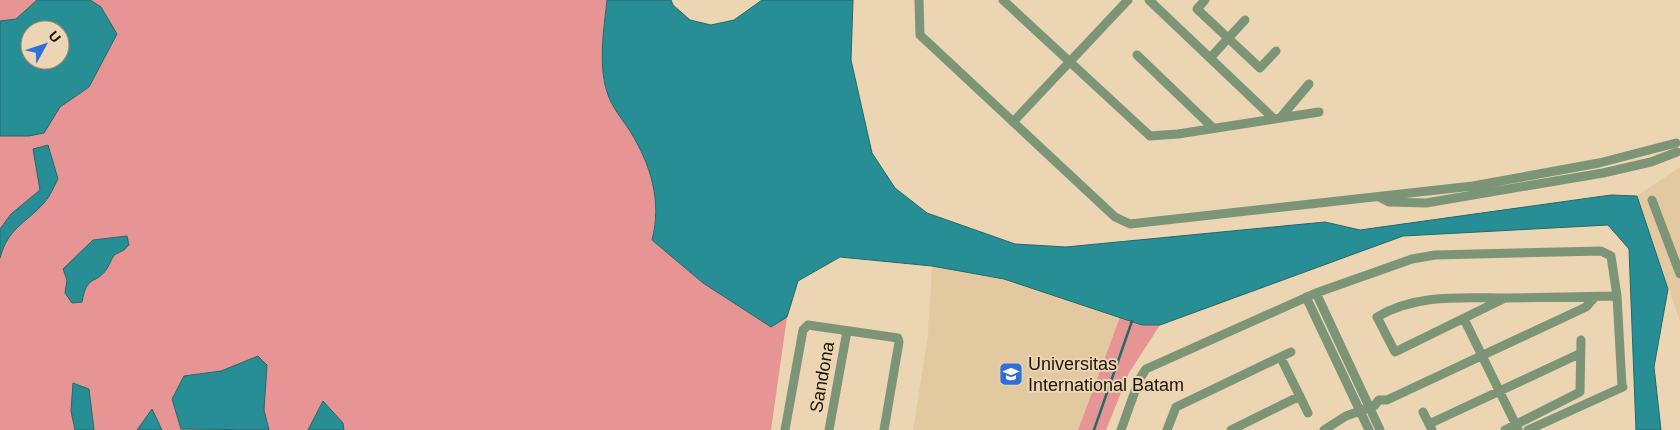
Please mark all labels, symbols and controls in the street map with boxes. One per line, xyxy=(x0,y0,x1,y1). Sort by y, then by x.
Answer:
north arrow xyxy=(20,20,70,70)
text: U xyxy=(46,28,64,46)
street label: Sandona xyxy=(806,339,838,414)
place label: Universitas International Batam xyxy=(1028,354,1184,395)
school or university icon: Universitas International Batam xyxy=(998,361,1024,387)

